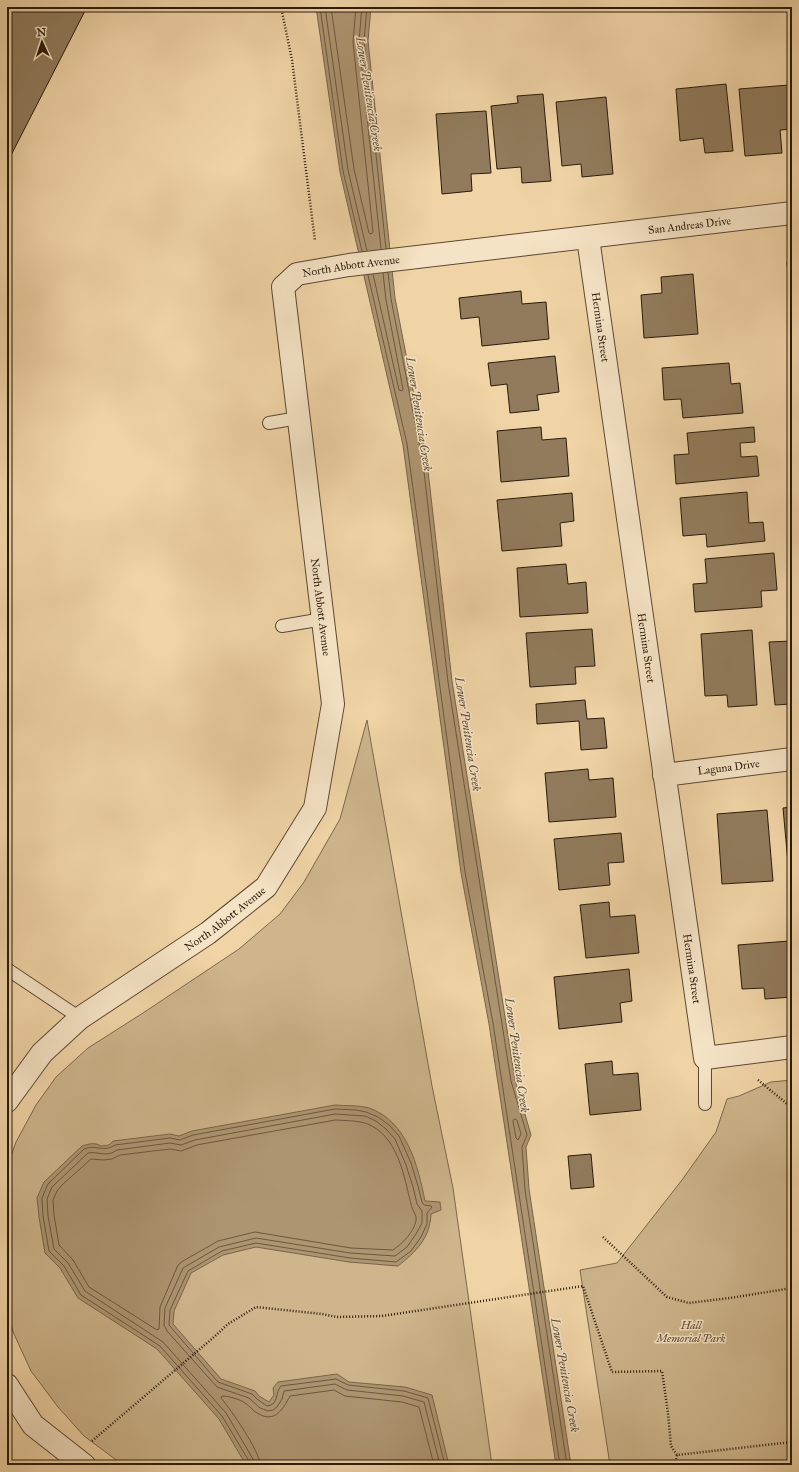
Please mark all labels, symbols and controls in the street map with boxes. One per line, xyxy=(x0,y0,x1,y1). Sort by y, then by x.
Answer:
north arrow xyxy=(22,22,62,62)
text: N xyxy=(36,26,47,39)
water label: Lower Penitencia Creek xyxy=(353,35,385,153)
street label: San Andreas Drive xyxy=(647,214,732,237)
street label: North Abbott Avenue xyxy=(301,253,401,280)
street label: Hermina Street xyxy=(589,291,612,363)
water label: Lower Penitencia Creek xyxy=(403,355,435,473)
street label: North Abbott Avenue xyxy=(308,558,333,657)
street label: Hermina Street xyxy=(635,612,657,684)
water label: Lower Penitencia Creek xyxy=(452,675,484,793)
street label: Laguna Drive xyxy=(697,757,761,778)
street label: North Abbott Avenue xyxy=(182,884,269,954)
street label: Hermina Street xyxy=(680,933,703,1005)
water label: Lower Penitencia Creek xyxy=(502,996,532,1114)
water label: Lower Penitencia Creek xyxy=(548,1316,582,1434)
park label: Hall Memorial Park xyxy=(656,1319,726,1345)

